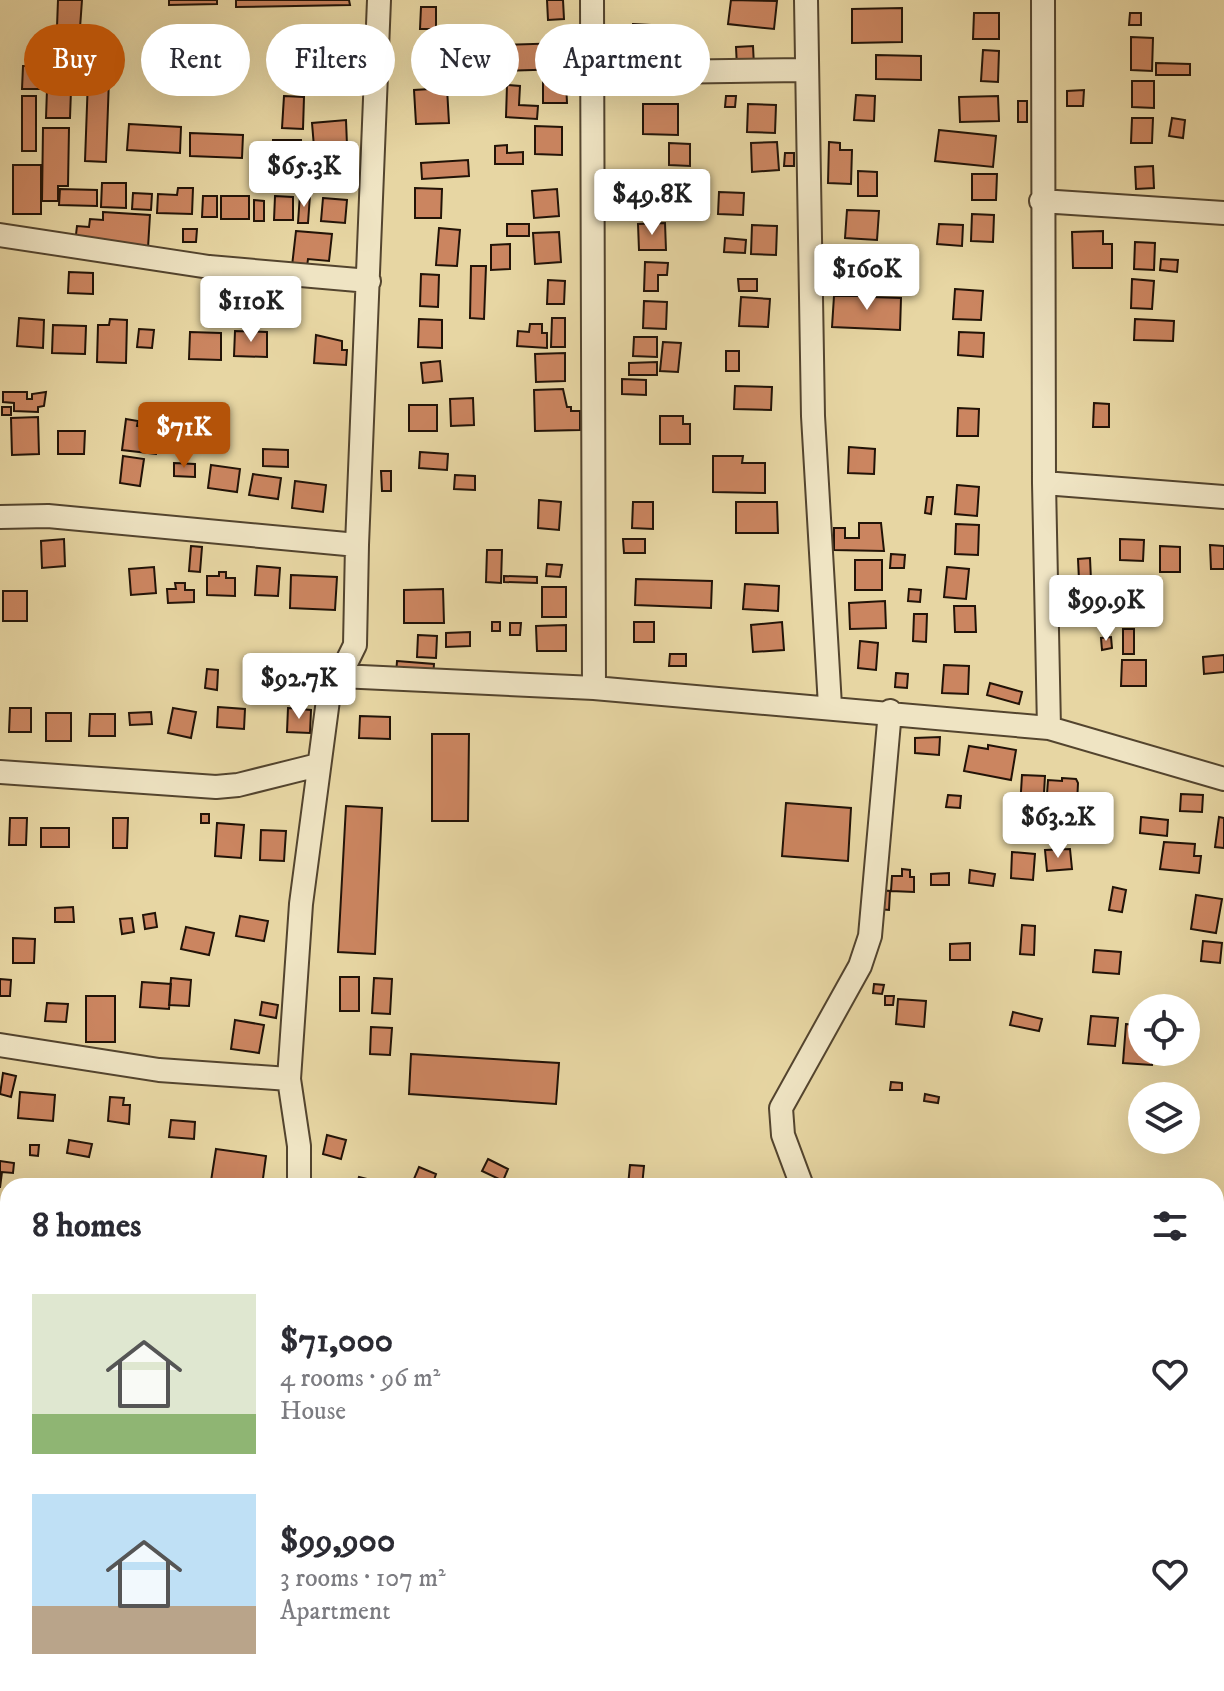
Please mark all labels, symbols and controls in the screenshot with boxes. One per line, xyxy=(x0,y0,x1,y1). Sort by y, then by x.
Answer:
chip: Buy xyxy=(24,24,125,96)
chip: Rent xyxy=(141,24,250,96)
chip: Filters xyxy=(266,24,395,96)
chip: New xyxy=(411,24,519,96)
chip: Apartment xyxy=(535,24,710,96)
pin: $65.3K xyxy=(239,141,369,209)
text: $65.3K xyxy=(267,150,341,183)
pin: $49.8K xyxy=(587,169,717,237)
text: $49.8K xyxy=(612,178,692,211)
pin: $160K xyxy=(811,244,923,312)
text: $160K xyxy=(832,253,902,286)
pin: $110K xyxy=(195,276,307,344)
text: $110K xyxy=(218,285,284,318)
pin: $71K xyxy=(137,402,231,470)
text: $71K xyxy=(156,411,212,444)
pin: $99.9K xyxy=(1041,575,1171,643)
text: $99.9K xyxy=(1067,584,1145,617)
pin: $92.7K xyxy=(234,653,364,721)
text: $92.7K xyxy=(261,662,337,695)
pin: $63.2K xyxy=(993,792,1123,860)
text: $63.2K xyxy=(1021,801,1095,834)
map controls xyxy=(1128,994,1200,1154)
button: locate xyxy=(1128,994,1200,1066)
button: layers xyxy=(1128,1082,1200,1154)
icon: filters xyxy=(1148,1204,1192,1248)
text: 8 homes xyxy=(32,1205,141,1247)
text: $71,000 xyxy=(280,1320,393,1362)
icon: home xyxy=(96,1326,192,1422)
icon: heart xyxy=(1148,1352,1192,1396)
text: 4 rooms · 96 m² xyxy=(280,1362,440,1395)
text: House xyxy=(280,1395,346,1428)
text: $99,900 xyxy=(280,1520,395,1562)
icon: home xyxy=(96,1526,192,1622)
icon: heart xyxy=(1148,1552,1192,1596)
text: 3 rooms · 107 m² xyxy=(280,1562,446,1595)
text: Apartment xyxy=(280,1595,391,1628)

